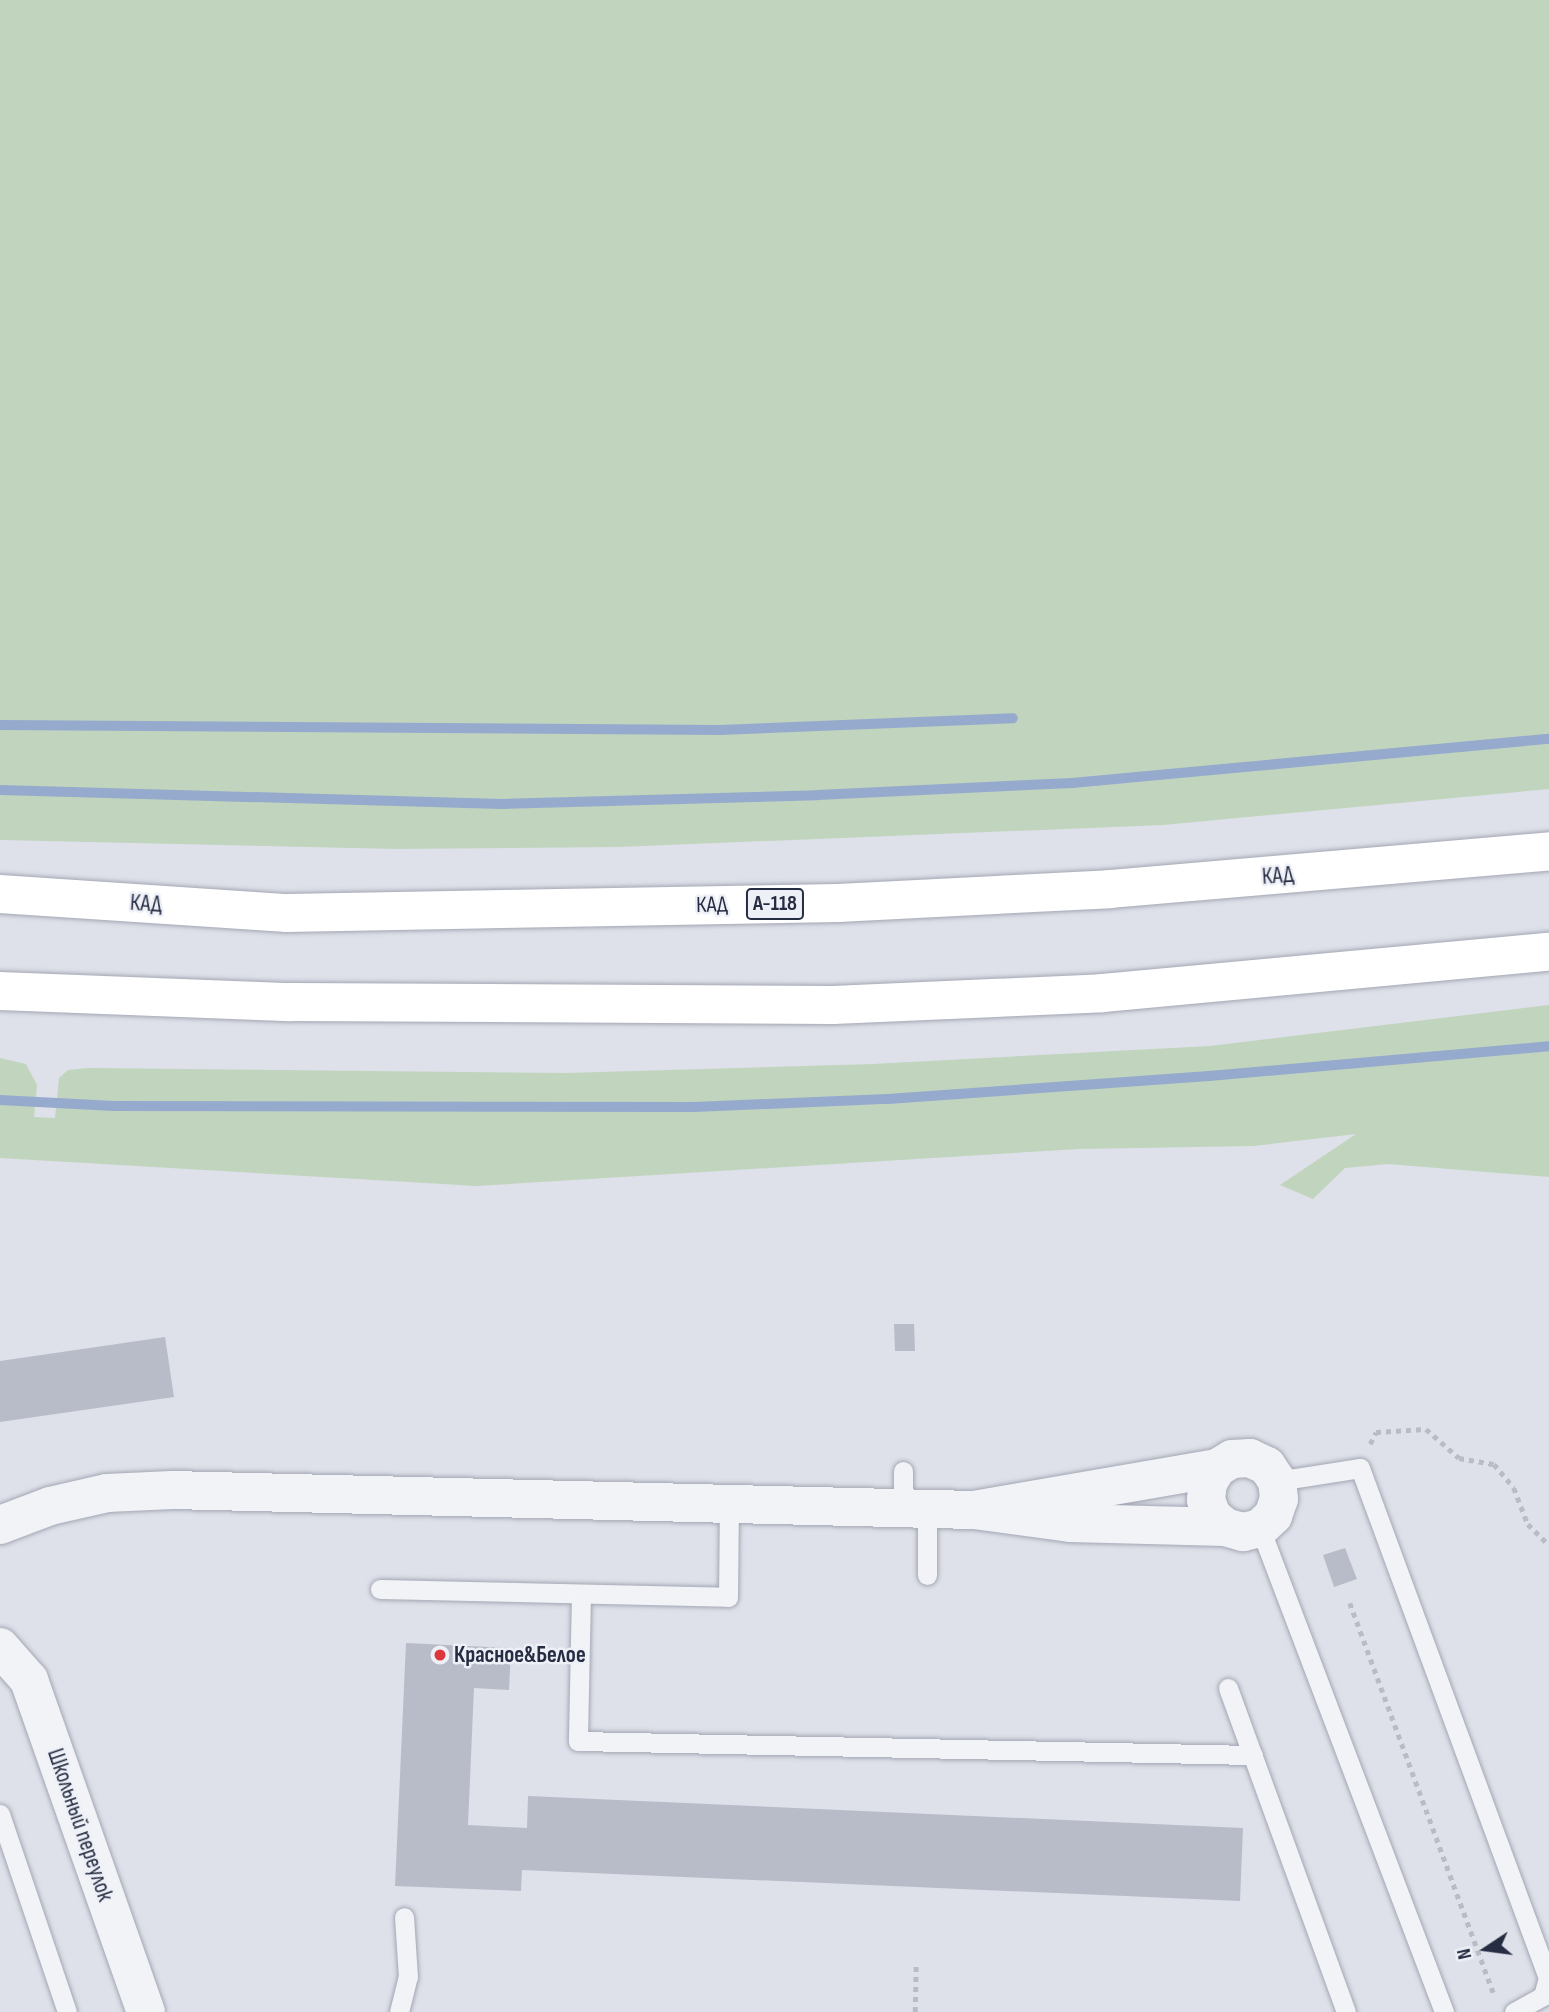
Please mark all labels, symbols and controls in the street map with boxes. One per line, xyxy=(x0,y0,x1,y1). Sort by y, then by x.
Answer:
street label: КАД xyxy=(1261,861,1295,891)
road number: А-118 xyxy=(745,886,805,922)
street label: КАД xyxy=(129,889,163,919)
street label: КАД xyxy=(696,891,728,919)
place label: Красное&Белое xyxy=(454,1641,586,1669)
marker: Красное&Белое xyxy=(432,1647,448,1663)
street label: Школьный переулок xyxy=(41,1745,119,1905)
north arrow xyxy=(1451,1914,1521,1984)
text: N xyxy=(1453,1946,1477,1961)

